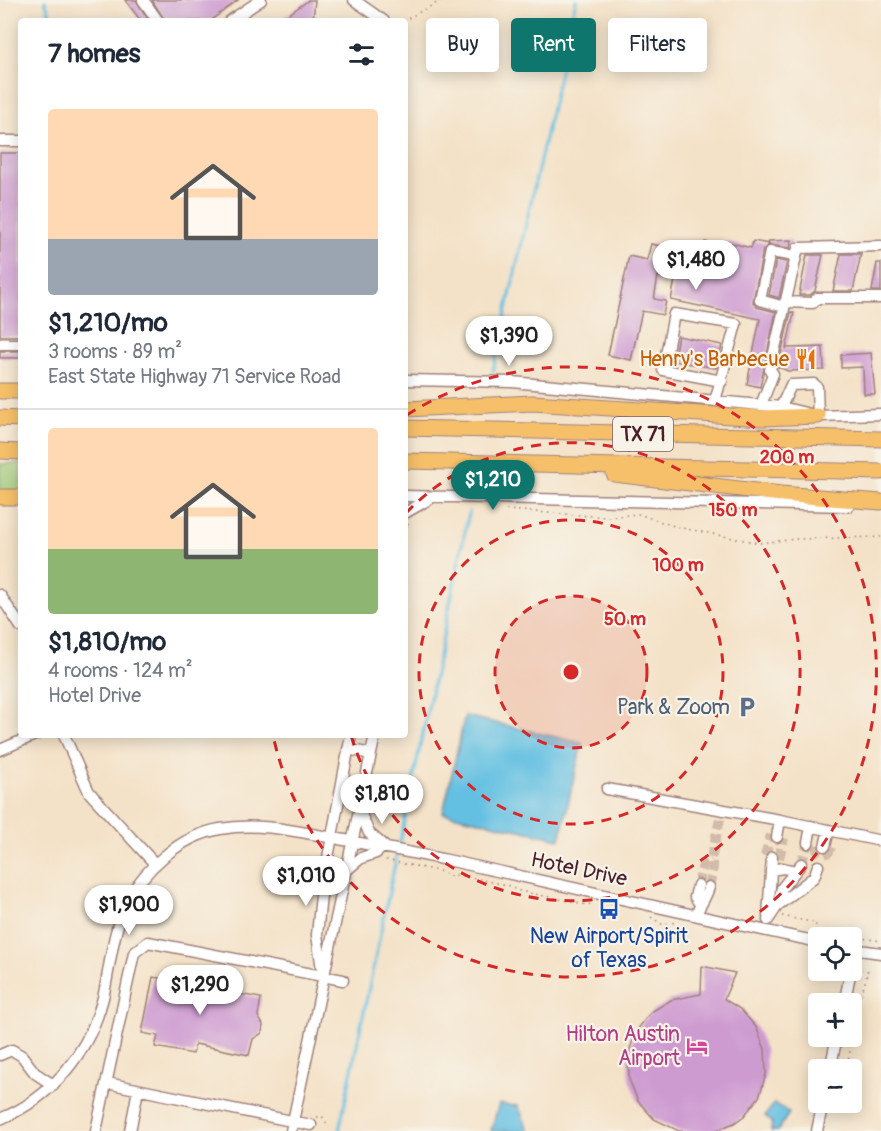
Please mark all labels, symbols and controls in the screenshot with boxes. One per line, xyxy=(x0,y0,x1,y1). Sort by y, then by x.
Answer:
chip: Buy xyxy=(426,18,499,72)
chip: Rent xyxy=(511,18,596,72)
chip: Filters xyxy=(608,18,707,72)
text: 7 homes xyxy=(48,38,140,70)
icon: filters xyxy=(345,38,378,71)
icon: home xyxy=(159,148,267,256)
pin: $1,480 xyxy=(647,240,745,291)
text: $1,480 xyxy=(666,247,726,272)
text: $1,210/mo xyxy=(48,307,168,339)
pin: $1,390 xyxy=(460,316,558,367)
text: $1,390 xyxy=(480,323,538,348)
text: 3 rooms · 89 m² xyxy=(48,339,182,364)
place label: Henry's Barbecue xyxy=(639,346,790,373)
restaurant icon: Henry's Barbecue xyxy=(794,347,818,371)
text: East State Highway 71 Service Road xyxy=(48,364,341,389)
road number: TX 71 xyxy=(613,417,673,451)
text: 200 m xyxy=(760,446,814,469)
pin: $1,210 xyxy=(444,460,542,511)
icon: home xyxy=(159,467,267,575)
text: $1,210 xyxy=(465,467,521,492)
text: 150 m xyxy=(709,499,758,522)
text: 100 m xyxy=(652,554,704,577)
text: 50 m xyxy=(604,608,646,631)
text: $1,810/mo xyxy=(48,626,166,658)
text: 4 rooms · 124 m² xyxy=(48,658,193,683)
centre of rings xyxy=(561,662,581,682)
text: Hotel Drive xyxy=(48,683,141,708)
place label: Park & Zoom xyxy=(617,694,730,721)
parking icon: Park & Zoom xyxy=(735,695,759,719)
pin: $1,810 xyxy=(333,774,431,825)
text: $1,810 xyxy=(354,781,410,806)
street label: Hotel Drive xyxy=(528,846,630,893)
pin: $1,010 xyxy=(257,856,355,907)
text: $1,010 xyxy=(277,863,335,888)
pin: $1,900 xyxy=(80,885,178,936)
text: $1,900 xyxy=(98,892,160,917)
bus stop icon: New Airport/Spirit of Texas xyxy=(597,897,621,921)
place label: New Airport/Spirit of Texas xyxy=(530,923,689,974)
map controls xyxy=(808,927,862,1113)
button: locate xyxy=(808,927,862,981)
pin: $1,290 xyxy=(151,965,249,1016)
text: $1,290 xyxy=(171,972,229,997)
button: + xyxy=(808,993,862,1047)
place label: Hilton Austin Airport xyxy=(565,1021,681,1072)
hotel icon: Hilton Austin Airport xyxy=(685,1034,709,1058)
button: − xyxy=(808,1059,862,1113)

